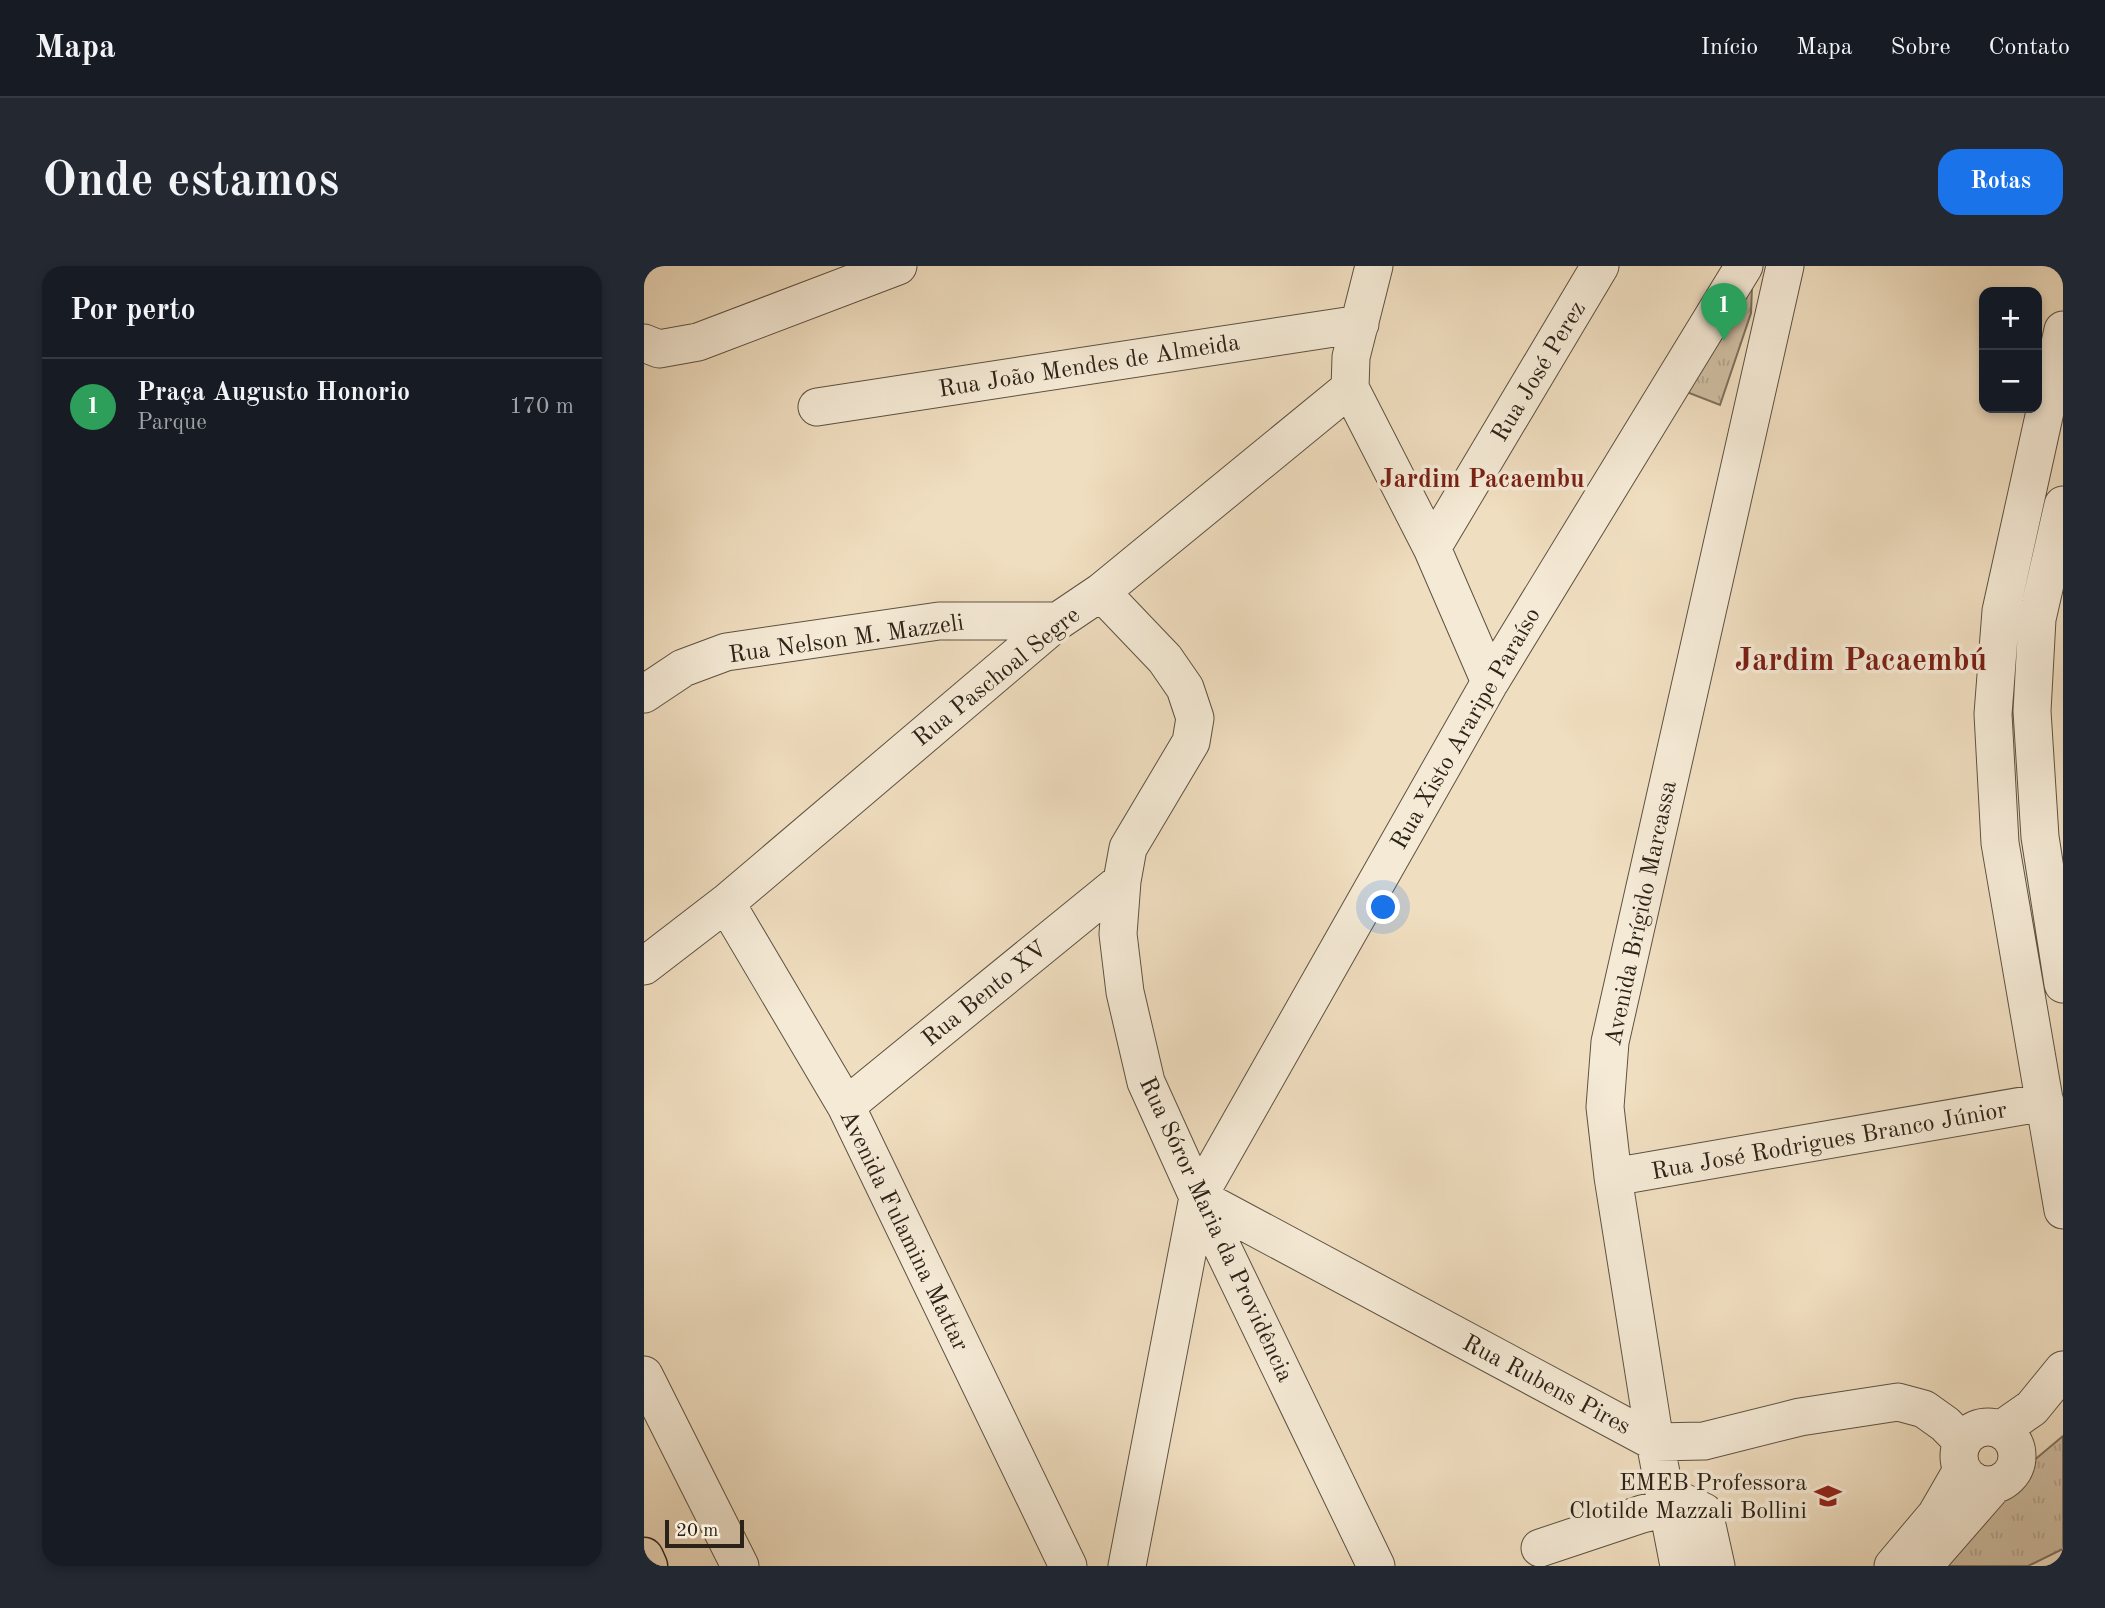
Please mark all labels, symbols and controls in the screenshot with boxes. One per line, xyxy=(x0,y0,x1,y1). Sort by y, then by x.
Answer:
text: Mapa xyxy=(35,32,116,65)
text: Início xyxy=(1701,36,1758,60)
text: Mapa xyxy=(1796,36,1853,60)
text: Sobre xyxy=(1891,36,1950,60)
text: Contato xyxy=(1988,36,2070,60)
button: Rotas xyxy=(1938,149,2063,215)
text: Onde estamos xyxy=(42,158,339,207)
pin: 1 xyxy=(1701,283,1747,341)
map controls xyxy=(1979,287,2042,413)
button: + xyxy=(1979,287,2042,350)
text: Por perto xyxy=(70,296,196,326)
street label: Rua José Perez xyxy=(1488,298,1591,446)
street label: Rua João Mendes de Almeida xyxy=(937,331,1242,403)
button: − xyxy=(1979,350,2042,413)
text: Praça Augusto Honorio xyxy=(137,380,410,406)
text: 1 xyxy=(86,395,100,418)
text: 170 m xyxy=(509,395,574,418)
text: Parque xyxy=(137,411,207,434)
district label: Jardim Pacaembu xyxy=(1379,467,1585,493)
street label: Rua Paschoal Segre xyxy=(910,603,1085,752)
street label: Rua Xisto Araripe Paraíso xyxy=(1388,604,1546,854)
street label: Rua Nelson M. Mazzeli xyxy=(727,612,965,668)
district label: Jardim Pacaembú xyxy=(1735,646,1987,678)
street label: Avenida Brígido Marcassa xyxy=(1602,779,1682,1048)
your location xyxy=(1366,890,1400,924)
street label: Rua Bento XV xyxy=(918,937,1052,1052)
street label: Rua Sóror Maria da Providência xyxy=(1134,1074,1297,1386)
street label: Rua José Rodrigues Branco Júnior xyxy=(1650,1099,2009,1185)
street label: Avenida Fulamina Mattar xyxy=(834,1107,972,1355)
street label: Rua Rubens Pires xyxy=(1458,1331,1634,1440)
place label: EMEB Professora Clotilde Mazzali Bollini xyxy=(1569,1472,1807,1524)
school or university icon: EMEB Professora Clotilde Mazzali Bollini xyxy=(1813,1481,1843,1511)
scale bar xyxy=(665,1517,744,1549)
text: 20 m xyxy=(676,1522,718,1541)

